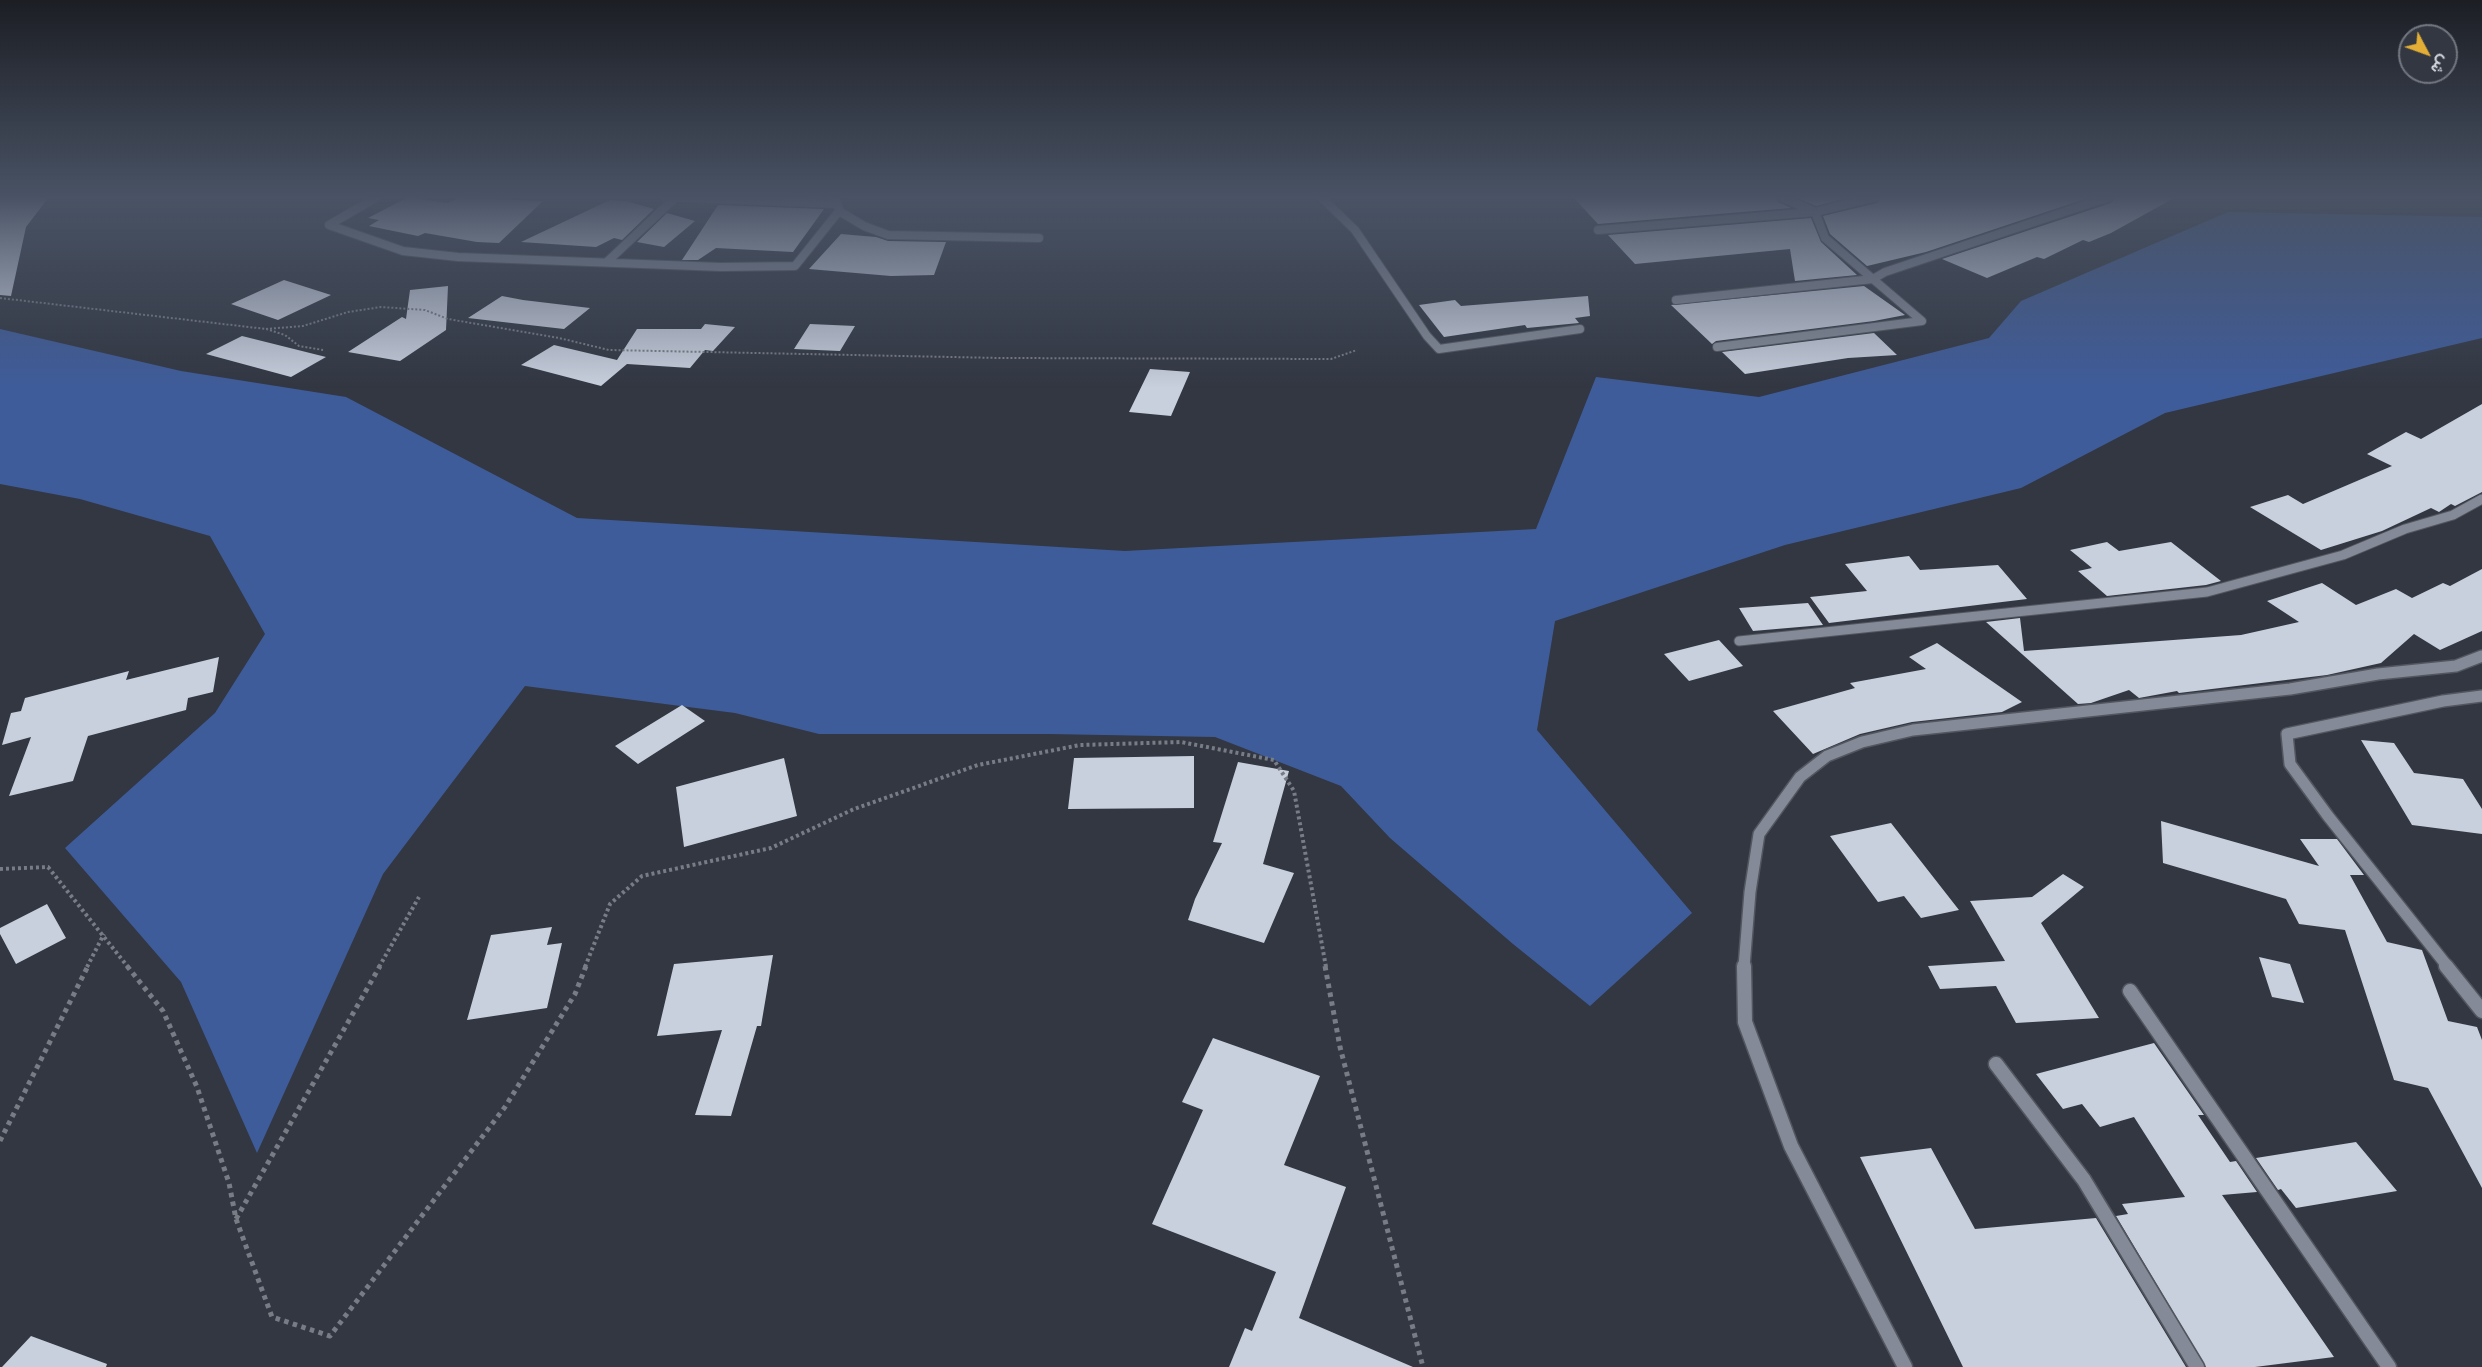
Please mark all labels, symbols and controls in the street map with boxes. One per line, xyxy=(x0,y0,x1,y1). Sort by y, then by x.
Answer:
north arrow xyxy=(2398,24,2458,84)
text: ش xyxy=(2427,51,2454,78)

